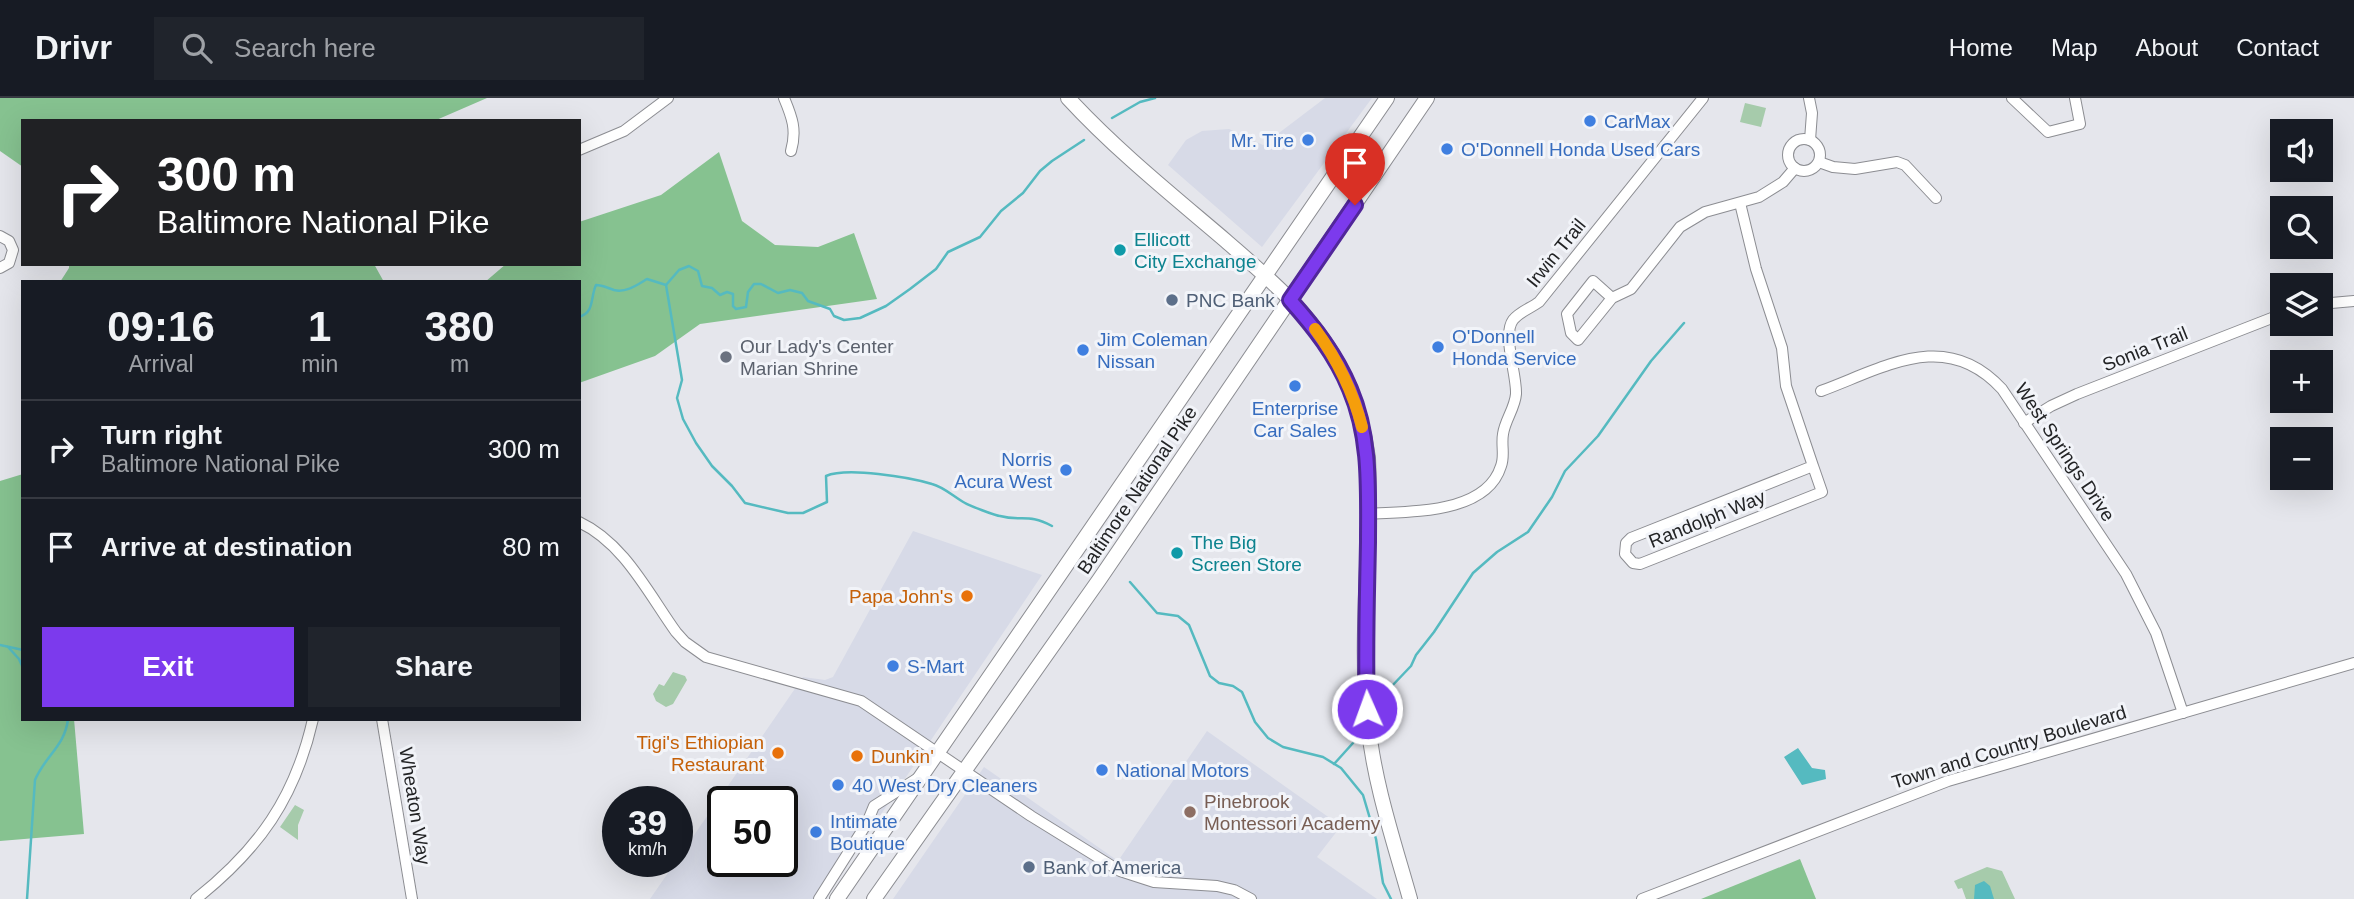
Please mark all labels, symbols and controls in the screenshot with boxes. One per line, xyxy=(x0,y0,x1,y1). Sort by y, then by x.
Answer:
search box xyxy=(154,17,644,80)
text: Drivr xyxy=(35,29,112,66)
icon: search xyxy=(178,29,216,67)
text: Search here xyxy=(234,33,376,63)
text: Home xyxy=(1949,34,2013,61)
text: Map xyxy=(2051,34,2098,61)
text: About xyxy=(2136,34,2198,61)
text: Contact xyxy=(2236,34,2319,61)
place label: CarMax xyxy=(1604,111,1671,132)
marker: CarMax xyxy=(1582,113,1598,129)
map controls xyxy=(2270,119,2333,490)
button: sound xyxy=(2270,119,2333,182)
place label: Mr. Tire xyxy=(1231,130,1294,151)
marker: Mr. Tire xyxy=(1300,132,1316,148)
pin xyxy=(1325,133,1385,205)
place label: O'Donnell Honda Used Cars xyxy=(1461,139,1700,160)
marker: O'Donnell Honda Used Cars xyxy=(1439,141,1455,157)
icon: arrive xyxy=(1336,144,1374,182)
icon: right xyxy=(42,147,133,238)
text: 300 m xyxy=(157,147,296,201)
button: search xyxy=(2270,196,2333,259)
text: Baltimore National Pike xyxy=(157,204,490,240)
street label: Irwin Trail xyxy=(1522,215,1590,291)
place label: Ellicott City Exchange xyxy=(1134,229,1257,272)
marker: Ellicott City Exchange xyxy=(1112,242,1128,258)
button: layers xyxy=(2270,273,2333,336)
place label: PNC Bank xyxy=(1186,290,1275,311)
marker: PNC Bank xyxy=(1164,292,1180,308)
text: 09:16 xyxy=(107,303,215,350)
text: 1 xyxy=(308,303,331,350)
text: 380 xyxy=(425,303,495,350)
street label: Sonia Trail xyxy=(2099,322,2191,376)
place label: O'Donnell Honda Service xyxy=(1452,326,1577,369)
place label: Jim Coleman Nissan xyxy=(1097,329,1208,372)
place label: Our Lady's Center Marian Shrine xyxy=(740,336,894,379)
marker: O'Donnell Honda Service xyxy=(1430,339,1446,355)
marker: Jim Coleman Nissan xyxy=(1075,342,1091,358)
marker: Our Lady's Center Marian Shrine xyxy=(718,349,734,365)
button: + xyxy=(2270,350,2333,413)
text: Arrival xyxy=(128,351,194,377)
text: min xyxy=(301,351,338,377)
text: m xyxy=(450,351,469,377)
marker: Enterprise Car Sales xyxy=(1287,378,1303,394)
street label: West Springs Drive xyxy=(2011,379,2119,525)
place label: Enterprise Car Sales xyxy=(1252,398,1338,441)
street label: Baltimore National Pike xyxy=(1073,402,1201,578)
text: Turn right xyxy=(101,420,222,450)
button: − xyxy=(2270,427,2333,490)
icon: right xyxy=(42,430,80,468)
text: 300 m xyxy=(488,434,560,464)
place label: Norris Acura West xyxy=(954,449,1053,492)
text: Baltimore National Pike xyxy=(101,451,340,477)
marker: Norris Acura West xyxy=(1058,462,1074,478)
street label: Randolph Way xyxy=(1646,486,1769,552)
icon: arrive xyxy=(42,528,80,566)
text: Arrive at destination xyxy=(101,532,352,562)
text: 80 m xyxy=(502,532,560,562)
place label: The Big Screen Store xyxy=(1191,532,1302,575)
marker: The Big Screen Store xyxy=(1169,545,1185,561)
place label: Papa John's xyxy=(849,586,953,607)
marker: Papa John's xyxy=(959,588,975,604)
button: Exit xyxy=(42,627,294,707)
button: Share xyxy=(308,627,560,707)
place label: S-Mart xyxy=(907,656,965,677)
marker: S-Mart xyxy=(885,658,901,674)
position arrow xyxy=(1330,672,1404,746)
street label: Town and Country Boulevard xyxy=(1889,701,2129,793)
place label: Tigi's Ethiopian Restaurant xyxy=(636,732,765,775)
marker: Tigi's Ethiopian Restaurant xyxy=(770,745,786,761)
street label: Wheaton Way xyxy=(395,746,435,867)
place label: Dunkin' xyxy=(871,746,934,767)
marker: Dunkin' xyxy=(849,748,865,764)
place label: National Motors xyxy=(1116,760,1249,781)
marker: National Motors xyxy=(1094,762,1110,778)
place label: 40 West Dry Cleaners xyxy=(852,775,1038,796)
marker: 40 West Dry Cleaners xyxy=(830,777,846,793)
speed limit sign: 50 xyxy=(707,786,798,877)
place label: Pinebrook Montessori Academy xyxy=(1204,791,1381,834)
text: 39 xyxy=(628,803,667,842)
marker: Pinebrook Montessori Academy xyxy=(1182,804,1198,820)
place label: Intimate Boutique xyxy=(830,811,905,854)
marker: Intimate Boutique xyxy=(808,824,824,840)
text: km/h xyxy=(628,839,667,859)
place label: Bank of America xyxy=(1043,857,1182,878)
marker: Bank of America xyxy=(1021,859,1037,875)

